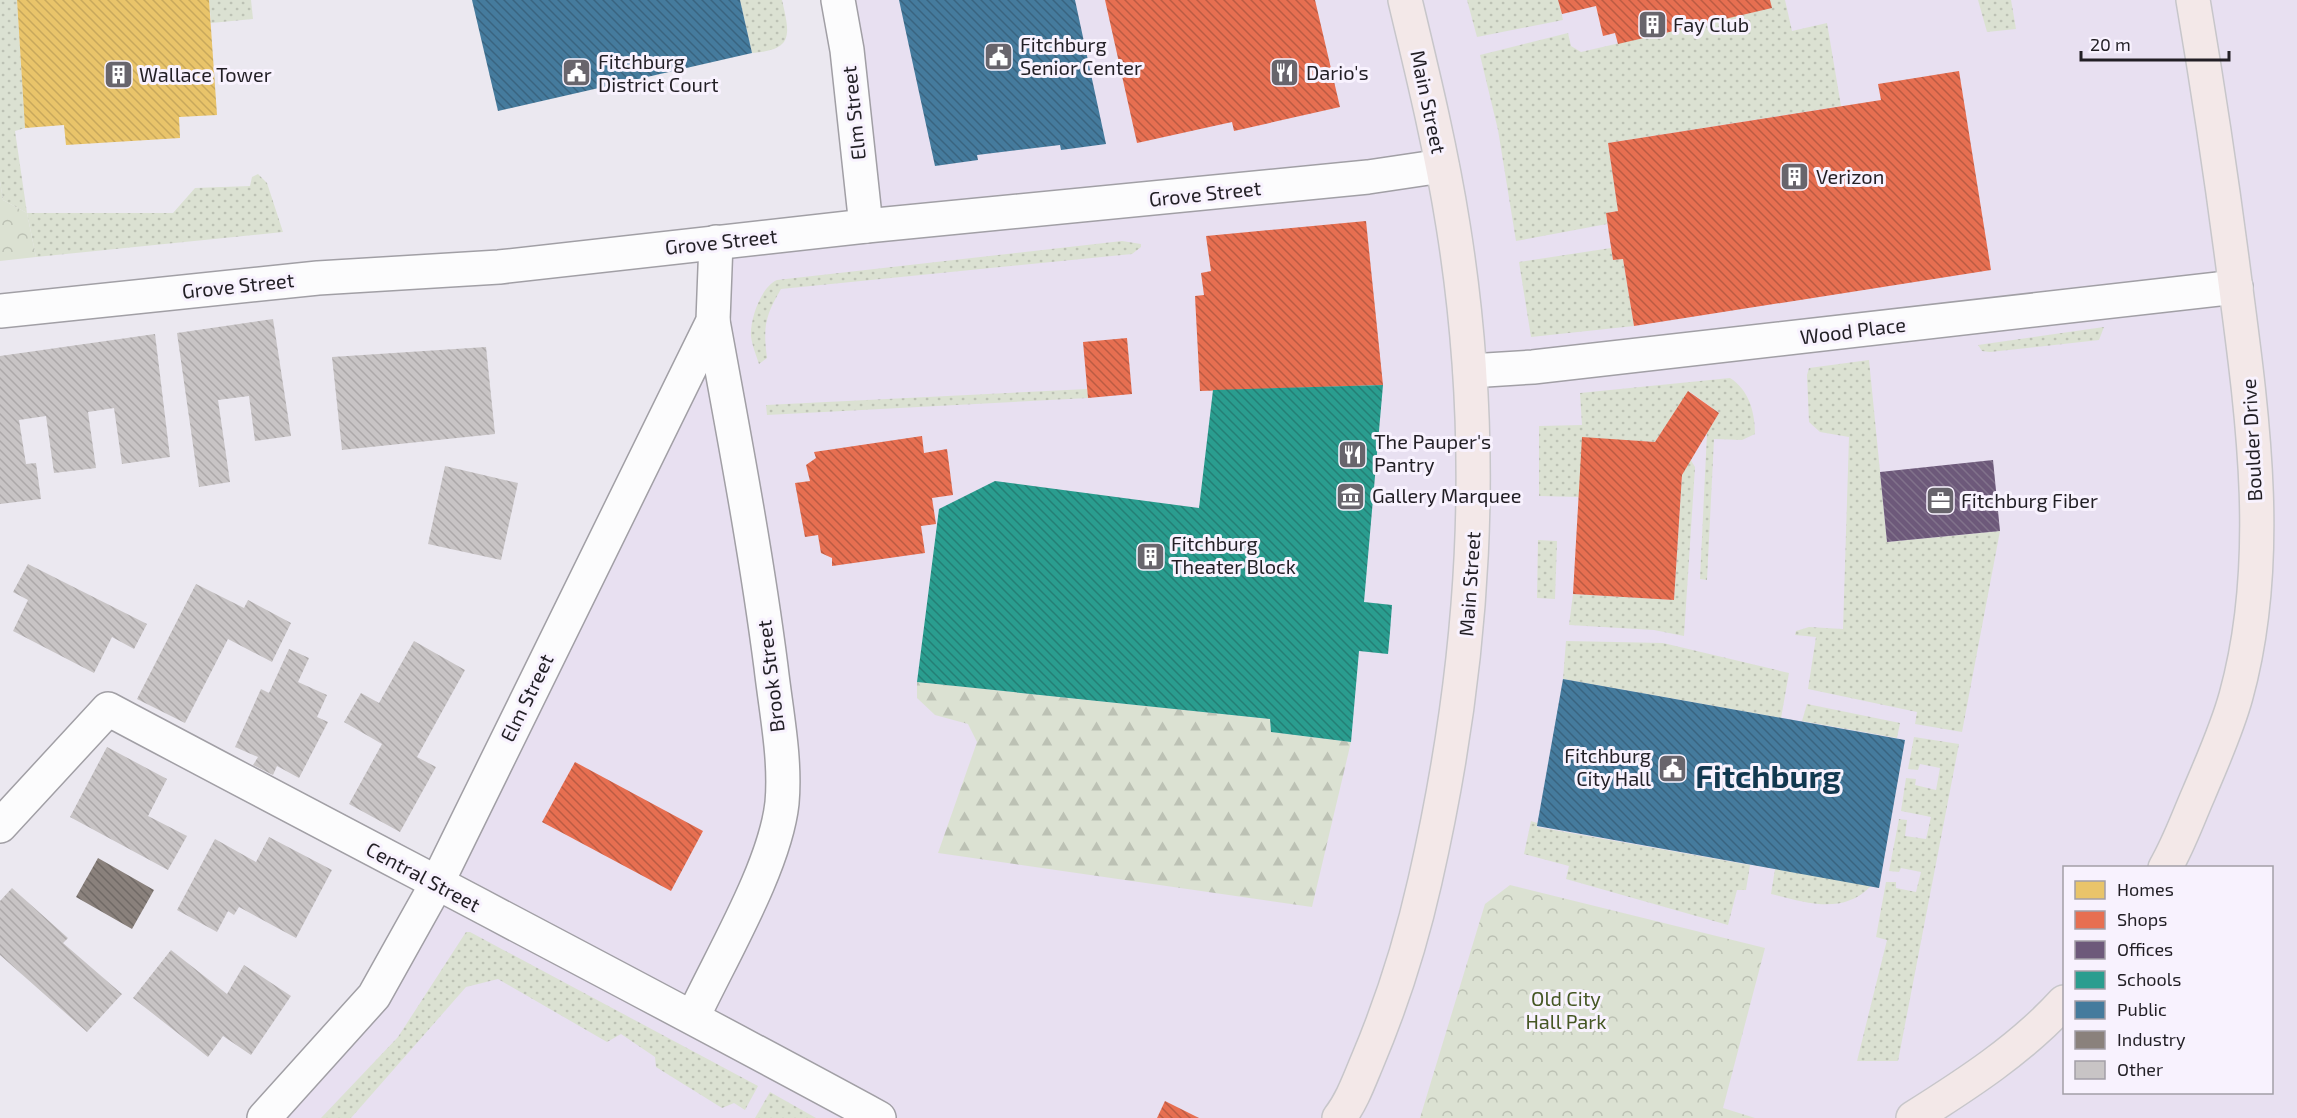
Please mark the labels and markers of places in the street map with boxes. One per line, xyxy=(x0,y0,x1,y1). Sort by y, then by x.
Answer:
building icon: Fay Club xyxy=(1636,9,1668,41)
place label: Fay Club xyxy=(1673,12,1749,36)
place label: Fitchburg Senior Center xyxy=(1020,32,1142,79)
public building icon: Fitchburg Senior Center xyxy=(983,40,1015,72)
place label: Fitchburg District Court xyxy=(598,49,719,96)
public building icon: Fitchburg District Court xyxy=(561,57,593,89)
restaurant icon: Dario's xyxy=(1269,57,1301,89)
building icon: Wallace Tower xyxy=(102,59,134,91)
place label: Dario's xyxy=(1306,60,1369,84)
place label: Wallace Tower xyxy=(139,62,272,86)
building icon: Verizon xyxy=(1779,161,1811,193)
place label: Verizon xyxy=(1816,164,1884,188)
place label: The Pauper's Pantry xyxy=(1374,429,1491,476)
restaurant icon: The Pauper's Pantry xyxy=(1337,438,1369,470)
museum icon: Gallery Marquee xyxy=(1335,480,1367,512)
place label: Gallery Marquee xyxy=(1372,483,1521,507)
office icon: Fitchburg Fiber xyxy=(1924,485,1956,517)
place label: Fitchburg Fiber xyxy=(1961,488,2098,512)
place label: Fitchburg Theater Block xyxy=(1171,531,1296,578)
building icon: Fitchburg Theater Block xyxy=(1134,540,1166,572)
place label: Fitchburg City Hall xyxy=(1564,743,1651,790)
public building icon: Fitchburg City Hall xyxy=(1656,752,1688,784)

